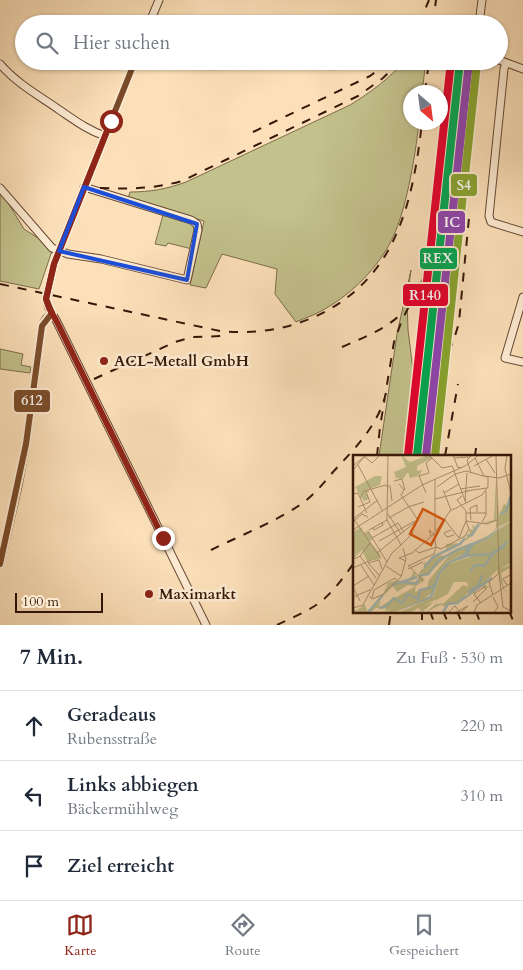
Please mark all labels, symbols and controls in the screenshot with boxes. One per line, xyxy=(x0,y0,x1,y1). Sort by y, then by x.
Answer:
search box xyxy=(15,15,508,70)
icon: search xyxy=(33,29,61,57)
text: Hier suchen xyxy=(73,30,170,56)
north arrow xyxy=(403,85,448,130)
route start xyxy=(100,110,123,133)
line badge: S4 xyxy=(450,173,478,197)
text: S4 xyxy=(457,176,471,195)
line badge: IC xyxy=(437,210,466,234)
text: IC xyxy=(444,213,460,232)
line badge: REX xyxy=(419,247,458,270)
text: REX xyxy=(422,249,454,268)
line badge: R140 xyxy=(402,283,449,307)
text: R140 xyxy=(409,286,441,305)
place label: ACL-Metall GmbH xyxy=(114,351,249,371)
marker: ACL-Metall GmbH xyxy=(98,355,110,367)
line badge: 612 xyxy=(13,389,51,413)
text: 612 xyxy=(21,391,43,410)
inset map xyxy=(353,455,510,612)
route end xyxy=(152,527,175,550)
place label: Maximarkt xyxy=(159,584,237,604)
marker: Maximarkt xyxy=(143,588,155,600)
scale bar xyxy=(15,590,102,613)
text: 100 m xyxy=(22,592,59,611)
text: 7 Min. xyxy=(20,643,83,672)
text: Zu Fuß · 530 m xyxy=(396,647,503,669)
text: Geradeaus xyxy=(67,702,156,728)
icon: ahead xyxy=(20,712,48,740)
text: 220 m xyxy=(461,715,503,737)
text: Rubensstraße xyxy=(67,728,157,750)
text: Links abbiegen xyxy=(67,772,199,798)
icon: left xyxy=(20,782,48,810)
text: 310 m xyxy=(461,785,503,807)
text: Bäckermühlweg xyxy=(67,798,178,820)
icon: arrive xyxy=(20,852,48,880)
text: Ziel erreicht xyxy=(67,853,174,879)
tab: Karte xyxy=(64,911,97,960)
tab: Route xyxy=(225,911,261,960)
tab: Gespeichert xyxy=(389,911,459,960)

